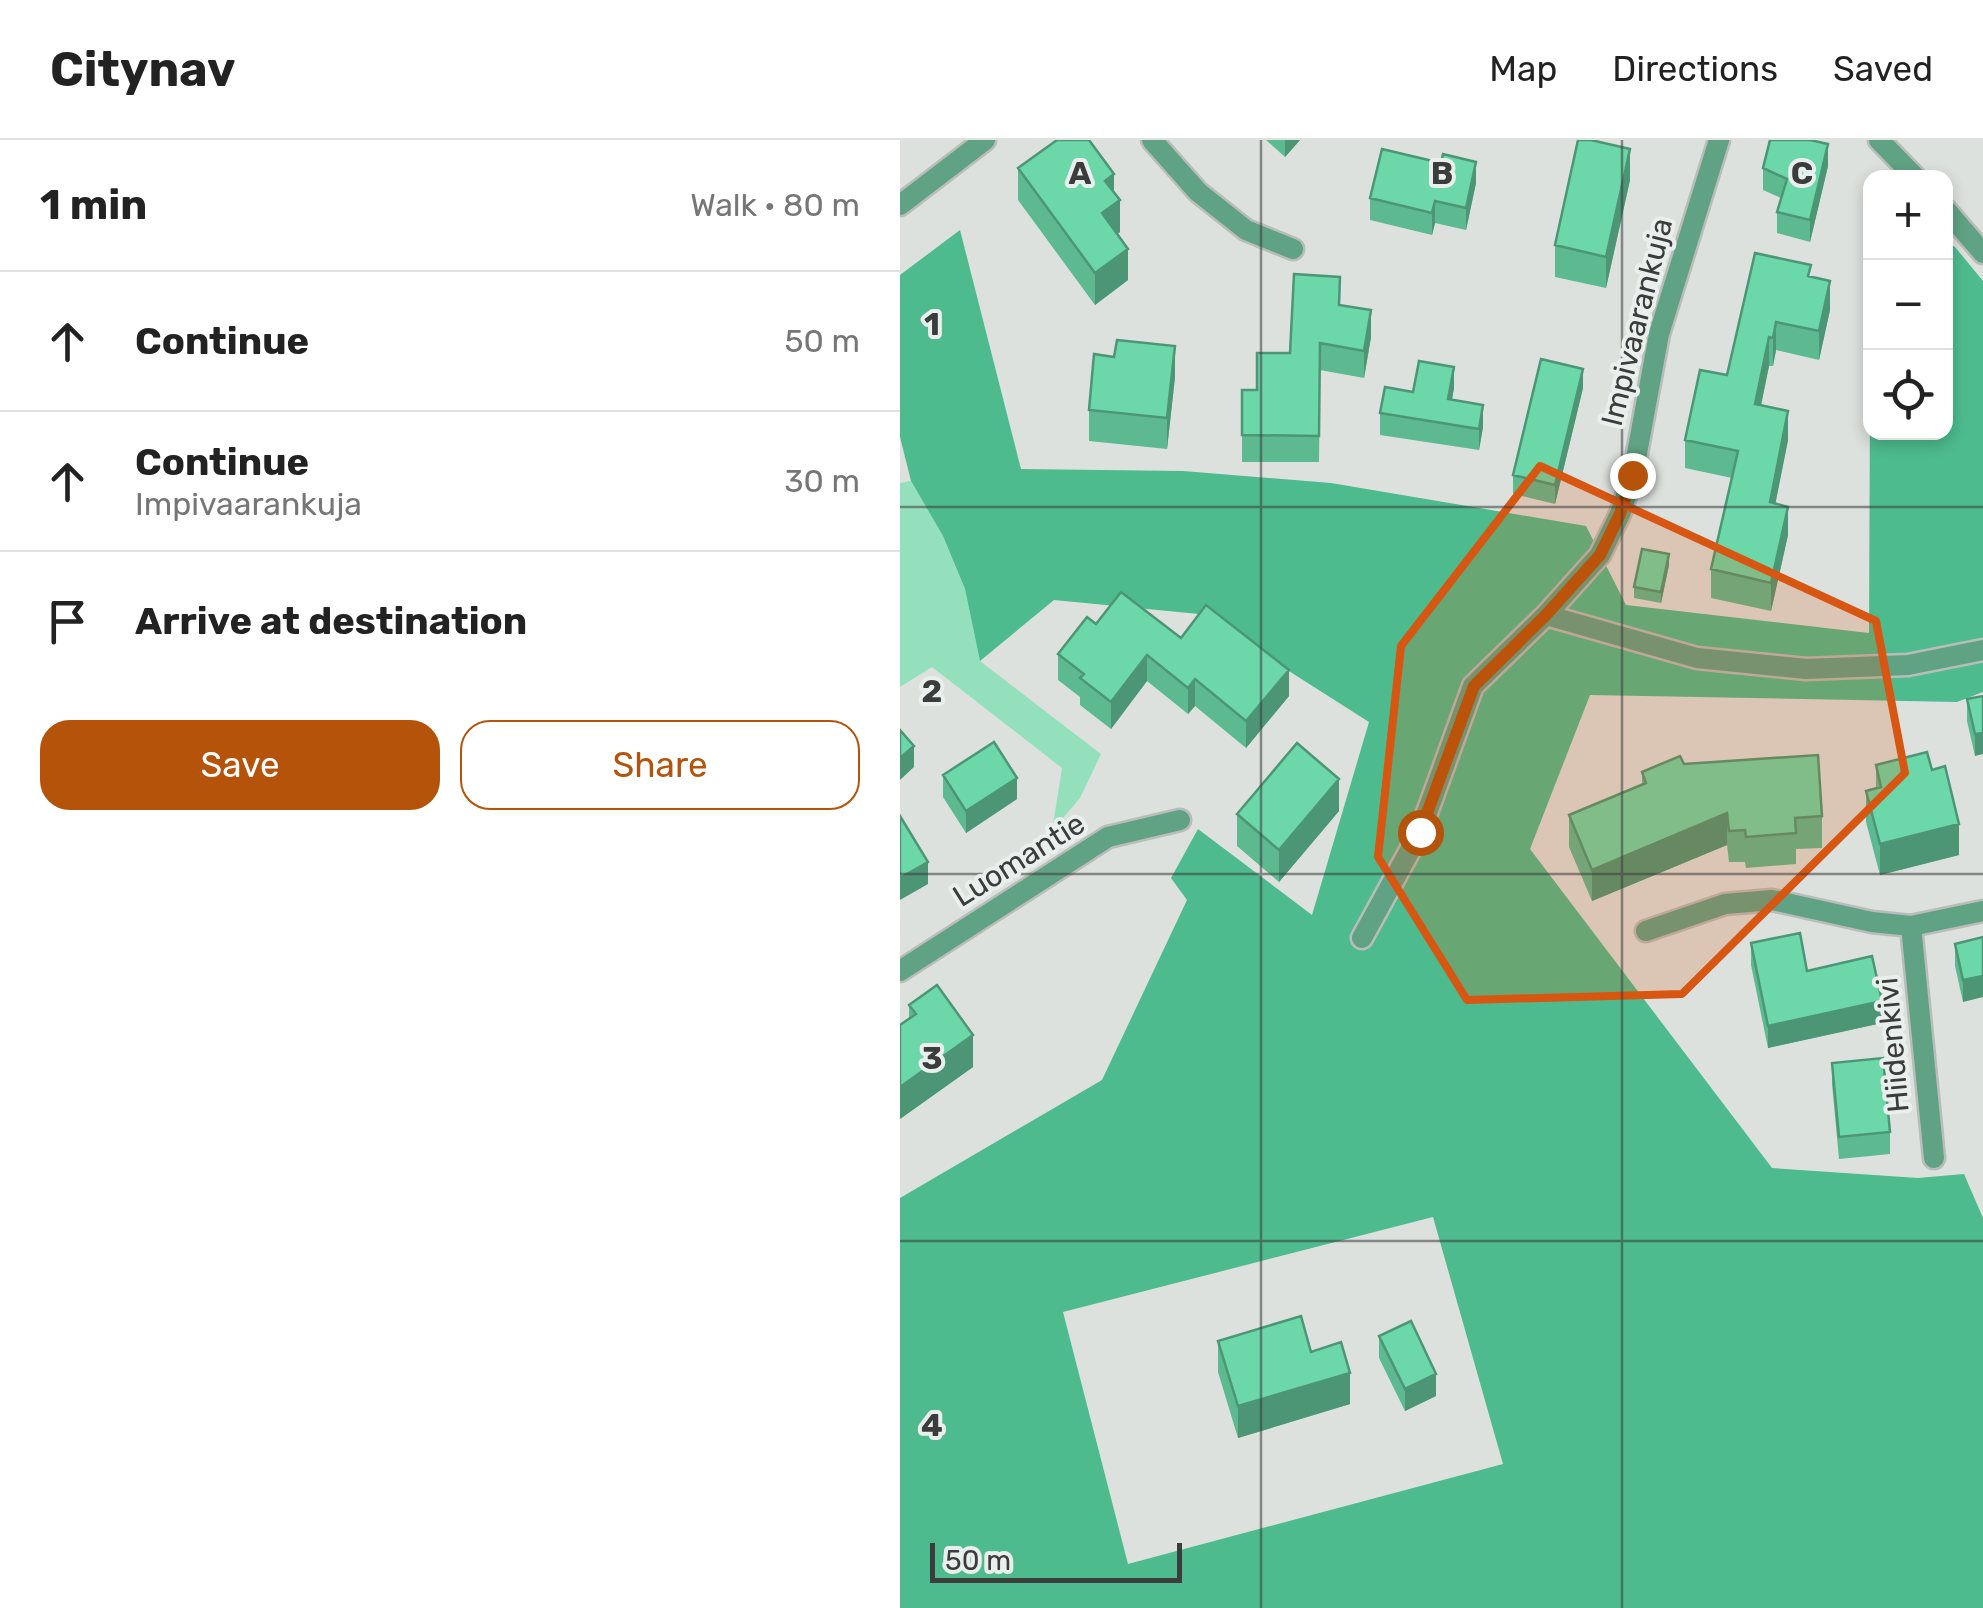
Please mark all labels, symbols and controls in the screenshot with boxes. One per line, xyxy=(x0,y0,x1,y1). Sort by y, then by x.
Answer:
text: Citynav xyxy=(50,41,236,98)
text: Map xyxy=(1489,48,1557,90)
text: Directions xyxy=(1612,48,1778,90)
text: Saved xyxy=(1833,48,1933,90)
text: A xyxy=(1069,154,1092,192)
text: B xyxy=(1431,154,1453,192)
text: C xyxy=(1791,154,1813,192)
map controls xyxy=(1863,170,1953,440)
button: + xyxy=(1863,170,1953,260)
text: 1 min xyxy=(40,180,147,230)
text: Walk · 80 m xyxy=(690,186,860,224)
street label: Impivaarankuja xyxy=(1594,214,1680,430)
button: − xyxy=(1863,260,1953,350)
text: 1 xyxy=(924,305,940,343)
icon: ahead xyxy=(40,314,95,369)
text: Continue xyxy=(135,318,309,364)
text: 50 m xyxy=(784,322,860,360)
button: locate xyxy=(1863,350,1953,440)
text: Continue xyxy=(135,439,309,485)
route end xyxy=(1610,453,1656,499)
icon: ahead xyxy=(40,454,95,509)
text: 30 m xyxy=(784,462,860,500)
text: Impivaarankuja xyxy=(135,485,362,523)
icon: arrive xyxy=(40,594,95,649)
text: Arrive at destination xyxy=(135,598,527,644)
text: 2 xyxy=(922,672,942,710)
button: Save xyxy=(40,720,440,810)
button: Share xyxy=(460,720,860,810)
street label: Luomantie xyxy=(946,805,1092,915)
route start xyxy=(1398,810,1444,856)
street label: Hiidenkivi xyxy=(1869,976,1917,1114)
text: 3 xyxy=(921,1039,943,1077)
text: 4 xyxy=(921,1406,943,1444)
scale bar xyxy=(930,1538,1182,1582)
text: 50 m xyxy=(945,1544,1011,1577)

